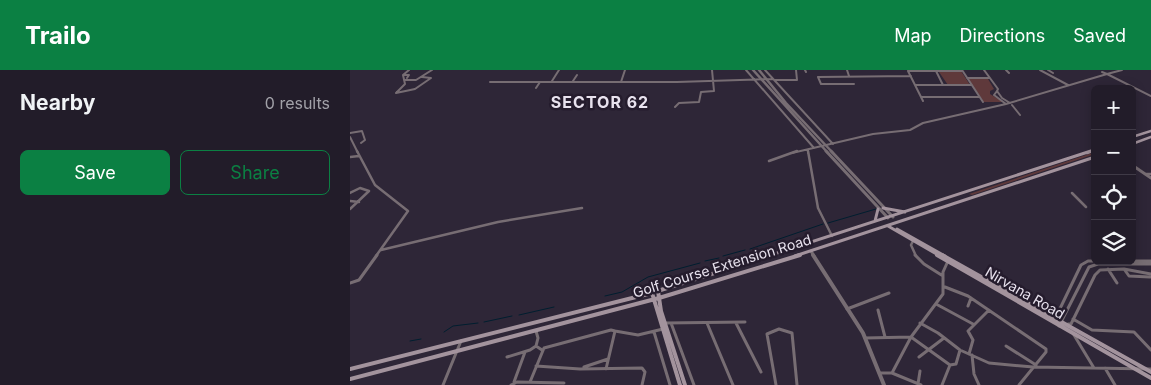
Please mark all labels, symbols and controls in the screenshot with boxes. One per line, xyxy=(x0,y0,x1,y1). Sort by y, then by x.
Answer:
text: Trailo xyxy=(25,21,91,50)
text: Map xyxy=(894,25,932,46)
text: Directions xyxy=(960,25,1045,46)
text: Saved xyxy=(1073,25,1126,46)
map controls xyxy=(1091,85,1136,265)
button: + xyxy=(1091,85,1136,130)
text: Nearby xyxy=(20,90,95,115)
district label: SECTOR 62 xyxy=(551,92,649,112)
text: 0 results xyxy=(265,93,330,113)
button: − xyxy=(1091,130,1136,175)
button: Save xyxy=(20,150,170,195)
button: Share xyxy=(180,150,330,195)
button: locate xyxy=(1091,175,1136,220)
button: layers xyxy=(1091,220,1136,265)
street label: Golf Course Extension Road xyxy=(631,230,813,301)
street label: Nirvana Road xyxy=(982,263,1068,322)

